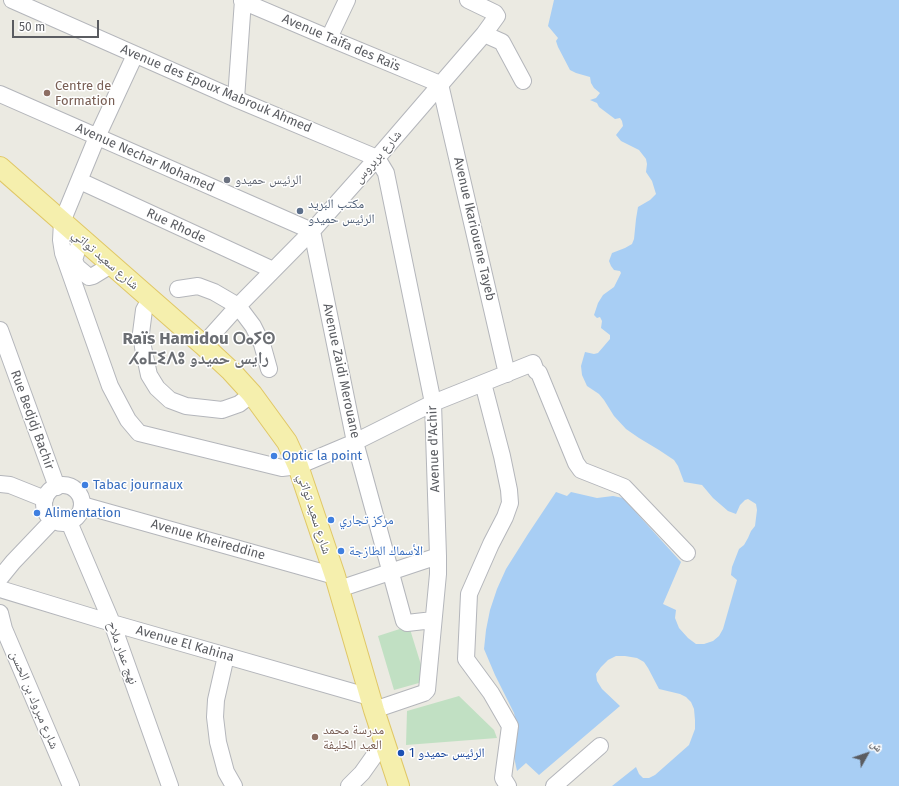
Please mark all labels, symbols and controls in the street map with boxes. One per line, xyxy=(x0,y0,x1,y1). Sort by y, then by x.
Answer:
street label: Avenue Taifa des Raïs xyxy=(280,11,402,75)
scale bar xyxy=(14,12,101,38)
text: 50 m xyxy=(19,20,45,34)
street label: Avenue des Epoux Mabrouk Ahmed xyxy=(118,42,314,136)
place label: Centre de Formation xyxy=(55,78,115,109)
marker: Centre de Formation xyxy=(42,88,52,98)
street label: Avenue Nechar Mohamed xyxy=(73,120,217,196)
street label: شارع بربروس xyxy=(351,127,405,187)
street label: Avenue Ikariouene Tayeb xyxy=(450,156,498,302)
place label: الرئيس حميدو xyxy=(235,172,302,188)
marker: الرئيس حميدو xyxy=(222,175,232,185)
place label: مكتب البريد الرئيس حميدو xyxy=(308,196,375,227)
street label: Rue Rhode xyxy=(144,205,208,247)
marker: مكتب البريد الرئيس حميدو xyxy=(295,206,305,216)
street label: شارع سعيد تواتي xyxy=(68,227,142,293)
street label: Avenue Zaidi Merouane xyxy=(319,302,363,440)
district label: Raïs Hamidou ⵔⴰⵢⵙ ⵃⴰⵎⵉⴷⵓ رایس حمیدو xyxy=(123,329,275,369)
street label: Rue Bedjdj Bachir xyxy=(7,368,57,472)
street label: Avenue d'Achir xyxy=(425,405,443,493)
place label: Optic la point xyxy=(282,448,362,464)
marker: Optic la point xyxy=(269,451,279,461)
street label: شارع سعيد تواتي xyxy=(294,472,334,556)
place label: Tabac journaux xyxy=(93,477,183,493)
marker: Tabac journaux xyxy=(80,480,90,490)
place label: Alimentation xyxy=(45,505,121,521)
marker: Alimentation xyxy=(32,508,42,518)
place label: مركز تجاري xyxy=(339,512,394,528)
marker: مركز تجاري xyxy=(326,515,336,525)
street label: Avenue Kheireddine xyxy=(149,516,267,564)
place label: الأسماك الطازجة xyxy=(349,543,423,559)
marker: الأسماك الطازجة xyxy=(336,546,346,556)
street label: نهج عمار ملاح xyxy=(103,619,141,687)
street label: Avenue El Kahina xyxy=(134,623,236,665)
street label: شارع مبروك بن الحسن xyxy=(6,648,62,752)
place label: مدرسة محمد العيد الخليفة xyxy=(323,722,384,753)
marker: مدرسة محمد العيد الخليفة xyxy=(310,732,320,742)
north arrow xyxy=(847,734,887,774)
text: ش xyxy=(868,737,885,755)
place label: الرئيس حميدو 1 xyxy=(409,745,485,761)
marker: الرئيس حميدو 1 xyxy=(396,748,406,758)

